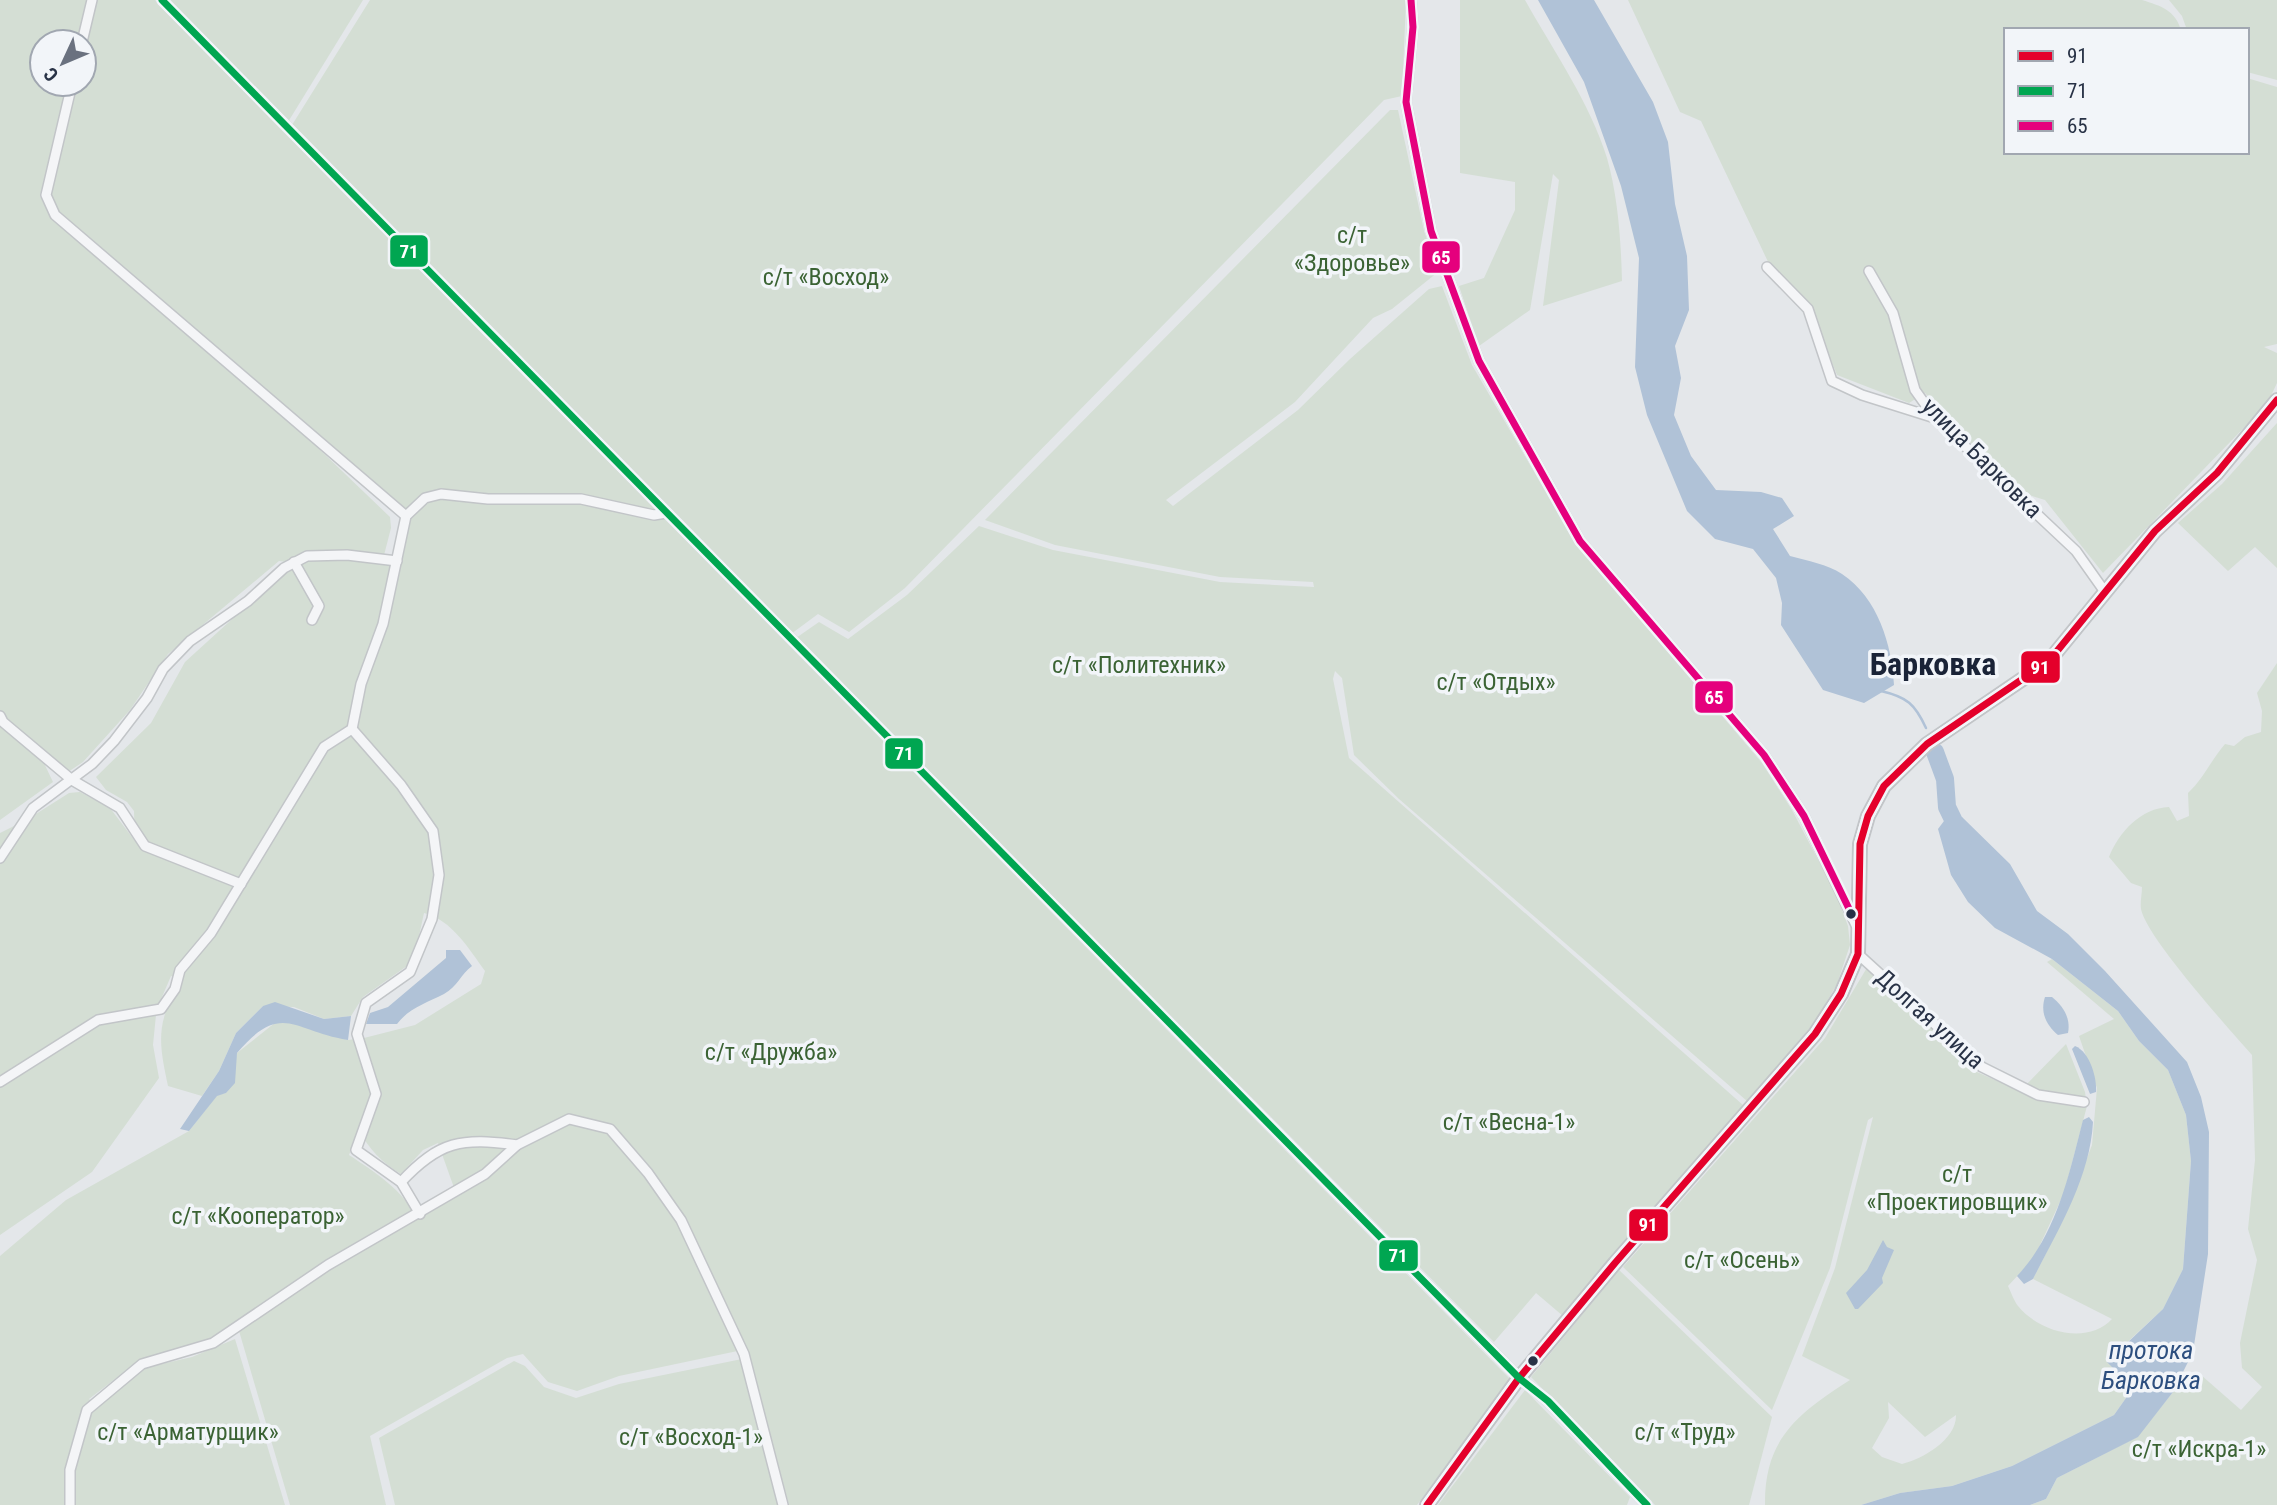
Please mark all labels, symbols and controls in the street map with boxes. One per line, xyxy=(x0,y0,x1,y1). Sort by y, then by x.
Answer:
north arrow xyxy=(28,28,98,98)
legend xyxy=(2004,28,2249,154)
text: 91 xyxy=(2067,44,2088,68)
text: С xyxy=(39,62,63,86)
text: 71 xyxy=(2067,79,2088,103)
text: 65 xyxy=(2067,114,2088,138)
park label: с/т «Здоровье» xyxy=(1294,221,1410,277)
line badge: 71 xyxy=(389,234,429,268)
text: 71 xyxy=(399,240,419,263)
line badge: 65 xyxy=(1421,240,1461,274)
text: 65 xyxy=(1431,246,1451,269)
park label: с/т «Восход» xyxy=(763,263,889,291)
street label: улица Барковка xyxy=(1916,392,2048,524)
district label: Барковка xyxy=(1870,645,1996,683)
line badge: 91 xyxy=(2020,650,2061,684)
park label: с/т «Политехник» xyxy=(1052,651,1226,679)
text: 91 xyxy=(2030,656,2050,679)
park label: с/т «Отдых» xyxy=(1436,668,1556,696)
line badge: 65 xyxy=(1694,680,1734,714)
text: 65 xyxy=(1704,686,1724,709)
line badge: 71 xyxy=(884,737,924,770)
text: 71 xyxy=(894,742,914,765)
unlabelled marker xyxy=(1844,907,1858,921)
street label: Долгая улица xyxy=(1870,963,1990,1075)
park label: с/т «Дружба» xyxy=(705,1038,837,1066)
park label: с/т «Весна-1» xyxy=(1443,1108,1575,1136)
park label: с/т «Проектировщик» xyxy=(1866,1160,2048,1216)
park label: с/т «Кооператор» xyxy=(171,1202,345,1230)
line badge: 91 xyxy=(1628,1208,1669,1242)
text: 91 xyxy=(1638,1213,1658,1236)
line badge: 71 xyxy=(1378,1239,1419,1272)
text: 71 xyxy=(1388,1244,1408,1267)
park label: с/т «Осень» xyxy=(1684,1246,1800,1274)
water label: протока Барковка xyxy=(2101,1335,2201,1395)
unlabelled marker xyxy=(1526,1354,1540,1368)
park label: с/т «Арматурщик» xyxy=(97,1418,279,1446)
park label: с/т «Труд» xyxy=(1635,1418,1735,1446)
park label: с/т «Восход-1» xyxy=(619,1423,763,1451)
park label: с/т «Искра-1» xyxy=(2132,1435,2266,1463)

